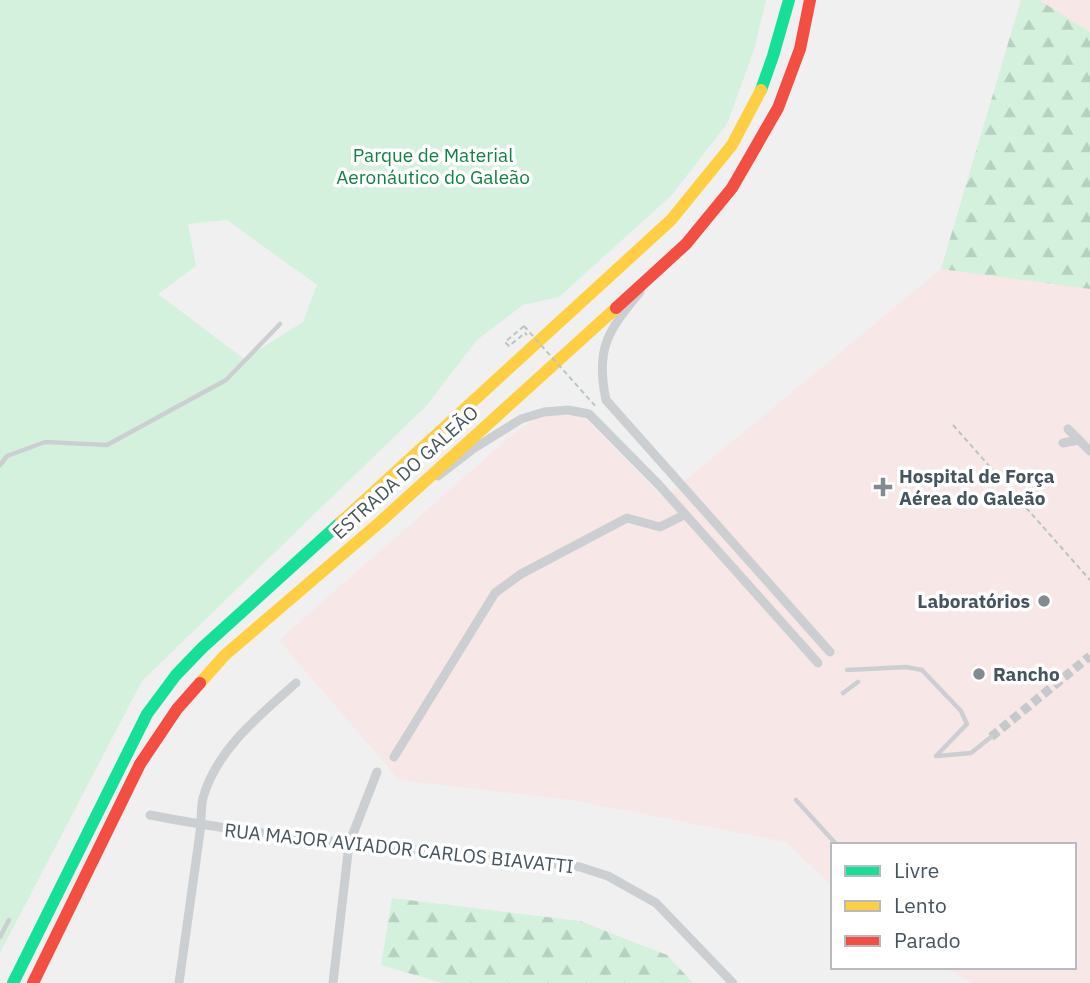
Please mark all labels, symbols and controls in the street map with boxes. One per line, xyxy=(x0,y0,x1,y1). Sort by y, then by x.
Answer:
park label: Parque de Material Aeronáutico do Galeão xyxy=(336,143,530,189)
street label: ESTRADA DO GALEÃO xyxy=(327,400,483,544)
place label: Hospital de Força Aérea do Galeão xyxy=(899,464,1055,510)
marker: Hospital de Força Aérea do Galeão xyxy=(873,477,893,497)
place label: Laboratórios xyxy=(917,589,1030,613)
marker: Laboratórios xyxy=(1036,593,1052,609)
place label: Rancho xyxy=(993,662,1060,686)
marker: Rancho xyxy=(971,666,987,682)
street label: RUA MAJOR AVIADOR CARLOS BIAVATTI xyxy=(223,818,575,878)
legend xyxy=(831,843,1076,969)
text: Livre xyxy=(894,856,939,884)
text: Lento xyxy=(894,891,947,919)
text: Parado xyxy=(894,926,961,954)

